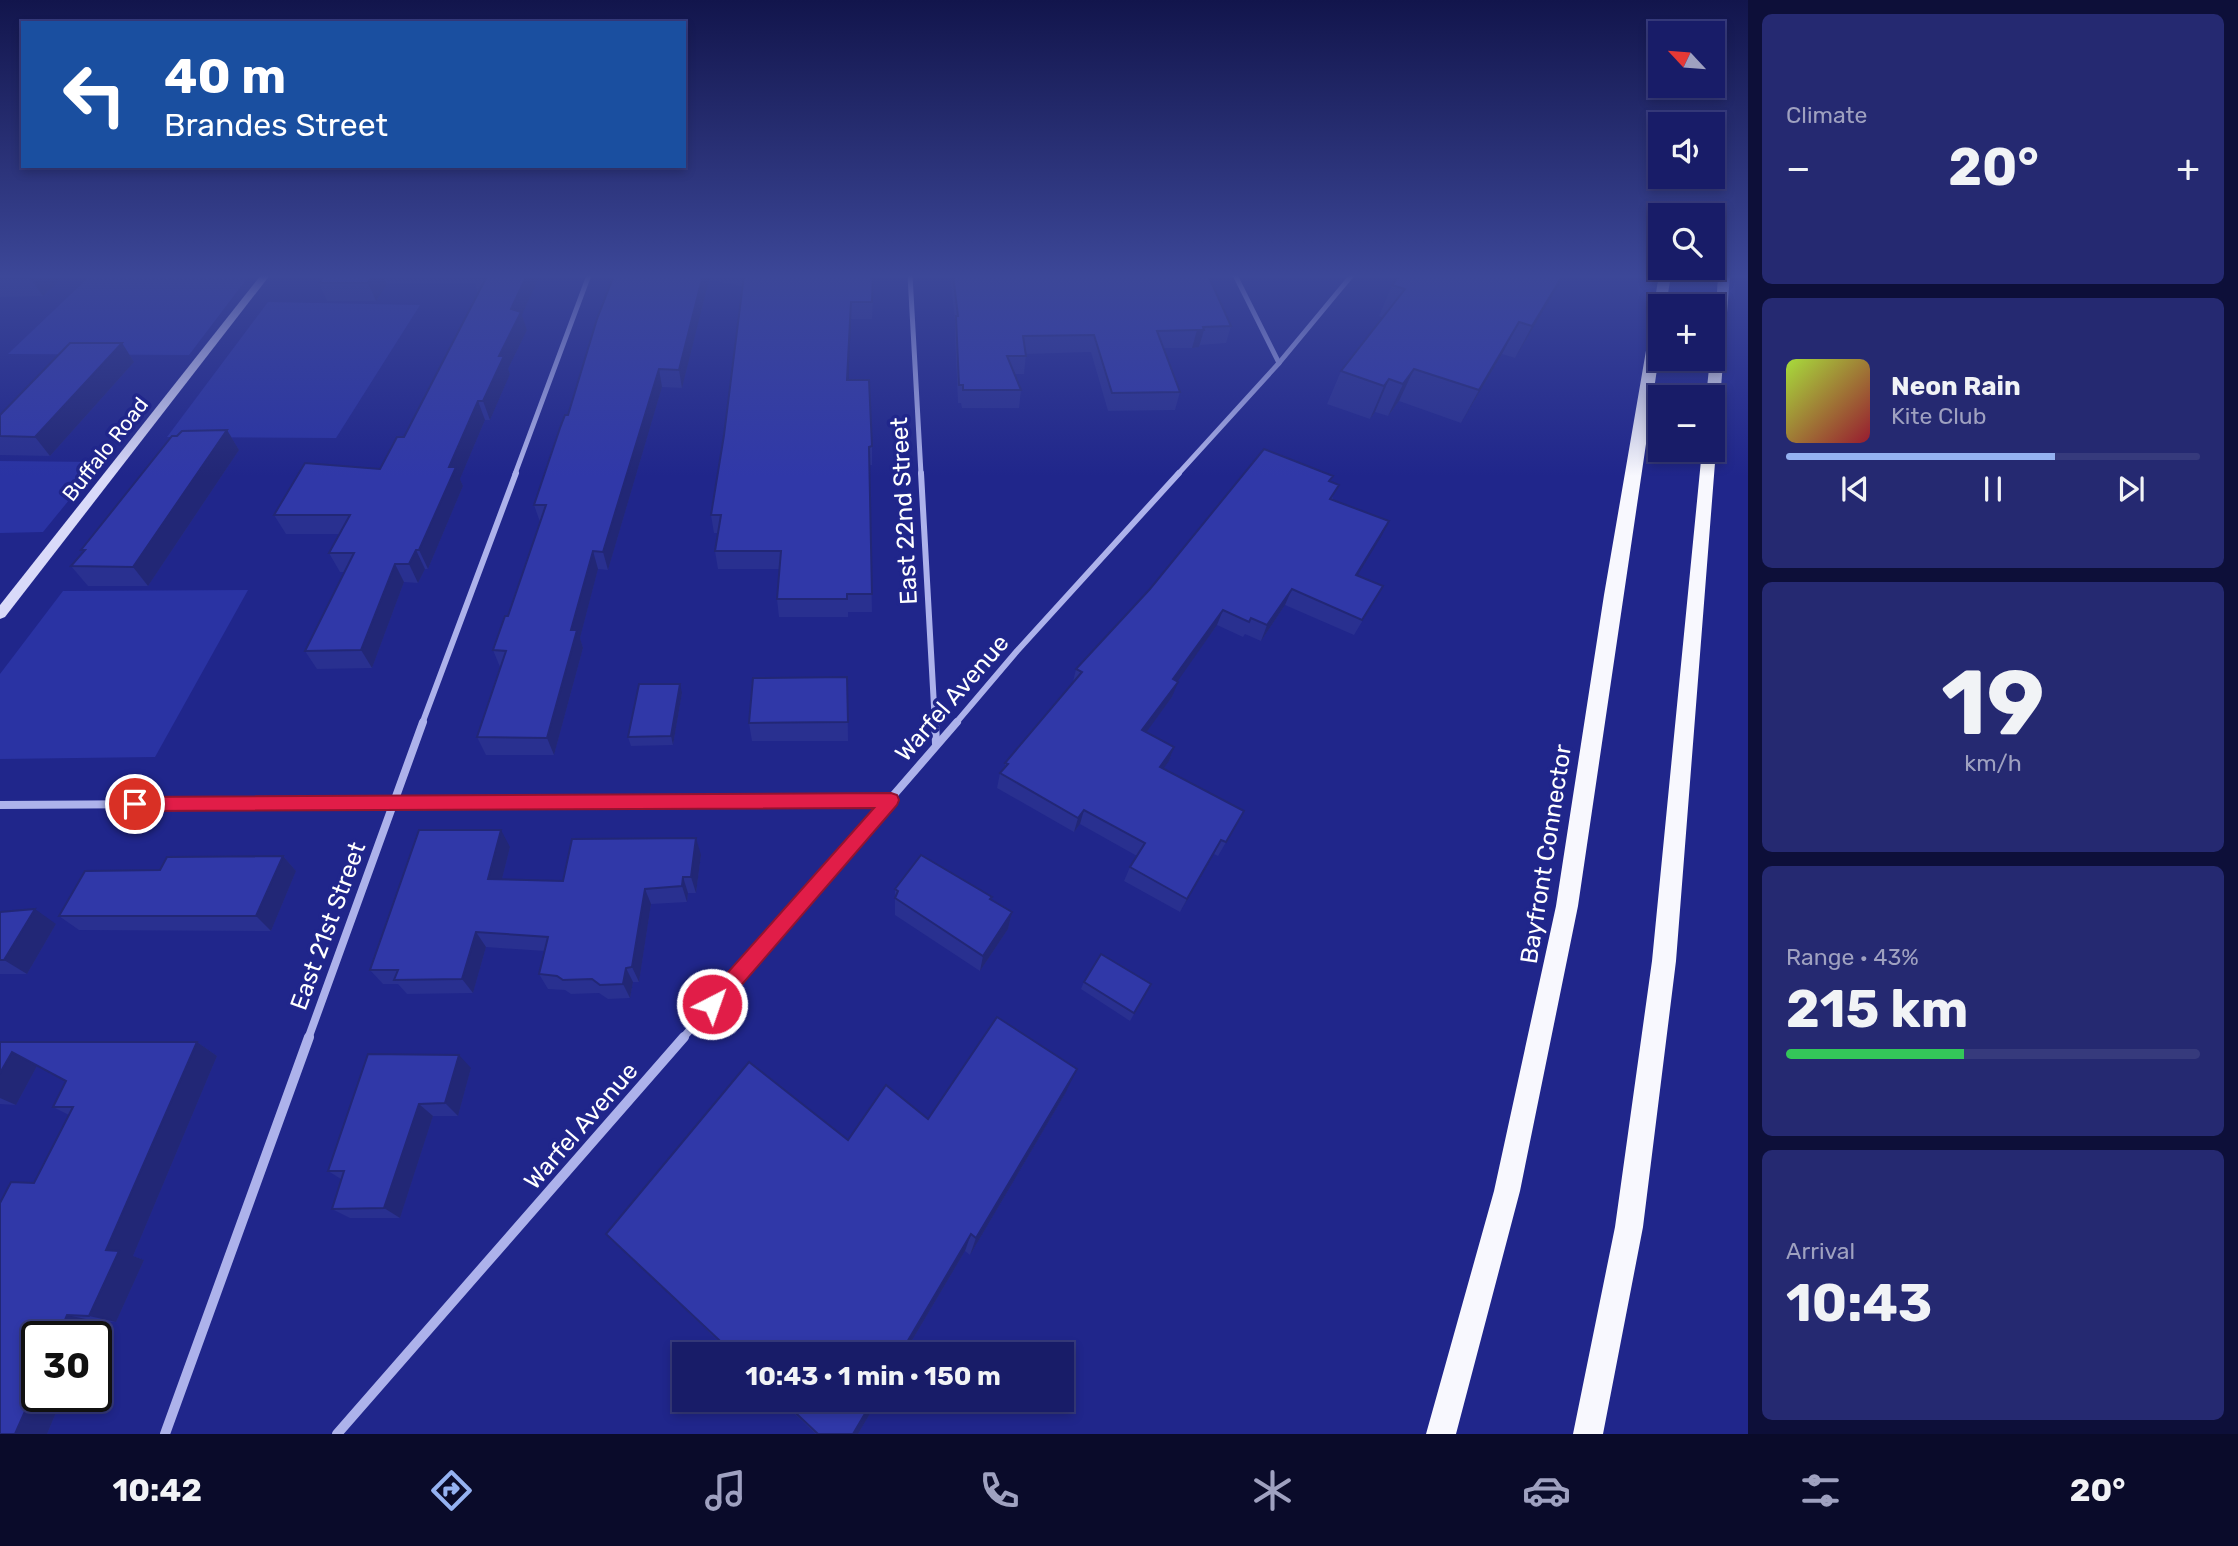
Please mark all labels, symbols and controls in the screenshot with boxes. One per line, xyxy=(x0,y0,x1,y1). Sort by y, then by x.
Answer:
north arrow xyxy=(1648,21,1726,98)
map controls xyxy=(1648,21,1725,462)
text: 40 m xyxy=(164,47,286,105)
icon: left xyxy=(49,49,140,140)
text: Climate xyxy=(1786,101,1867,129)
text: Brandes Street xyxy=(164,106,388,144)
button: sound xyxy=(1648,112,1725,189)
text: 20° xyxy=(1948,136,2039,198)
text: − xyxy=(1786,145,1811,191)
text: + xyxy=(2176,145,2200,191)
button: search xyxy=(1648,203,1725,280)
button: + xyxy=(1648,294,1725,371)
text: Neon Rain xyxy=(1891,371,2021,402)
button: − xyxy=(1648,385,1725,462)
street label: Buffalo Road xyxy=(57,392,153,506)
text: Kite Club xyxy=(1891,402,1986,430)
street label: East 22nd Street xyxy=(885,417,923,605)
icon: previous xyxy=(1836,470,1874,508)
icon: pause xyxy=(1974,470,2012,508)
icon: next xyxy=(2112,470,2150,508)
street label: Warfel Avenue xyxy=(889,629,1015,767)
text: 19 xyxy=(1941,649,2045,757)
street label: Bayfront Connector xyxy=(1515,742,1577,966)
text: km/h xyxy=(1964,749,2022,777)
pin xyxy=(105,774,165,834)
icon: arrive xyxy=(116,785,154,823)
street label: East 21st Street xyxy=(285,838,371,1014)
text: Range · 43% xyxy=(1786,943,1919,971)
position arrow xyxy=(675,967,749,1041)
text: 215 km xyxy=(1786,978,1968,1040)
street label: Warfel Avenue xyxy=(518,1057,644,1195)
text: Arrival xyxy=(1786,1237,1855,1265)
text: 10:43 xyxy=(1786,1272,1932,1334)
speed limit sign: 30 xyxy=(21,1321,112,1412)
text: 10:43 · 1 min · 150 m xyxy=(745,1361,1001,1392)
icon: directions xyxy=(427,1466,476,1515)
icon: music xyxy=(701,1466,750,1515)
icon: phone xyxy=(975,1466,1024,1515)
icon: climate xyxy=(1248,1466,1297,1515)
icon: car xyxy=(1522,1466,1571,1515)
icon: filters xyxy=(1796,1466,1845,1515)
text: 10:42 xyxy=(112,1471,202,1509)
text: 20° xyxy=(2070,1471,2125,1509)

